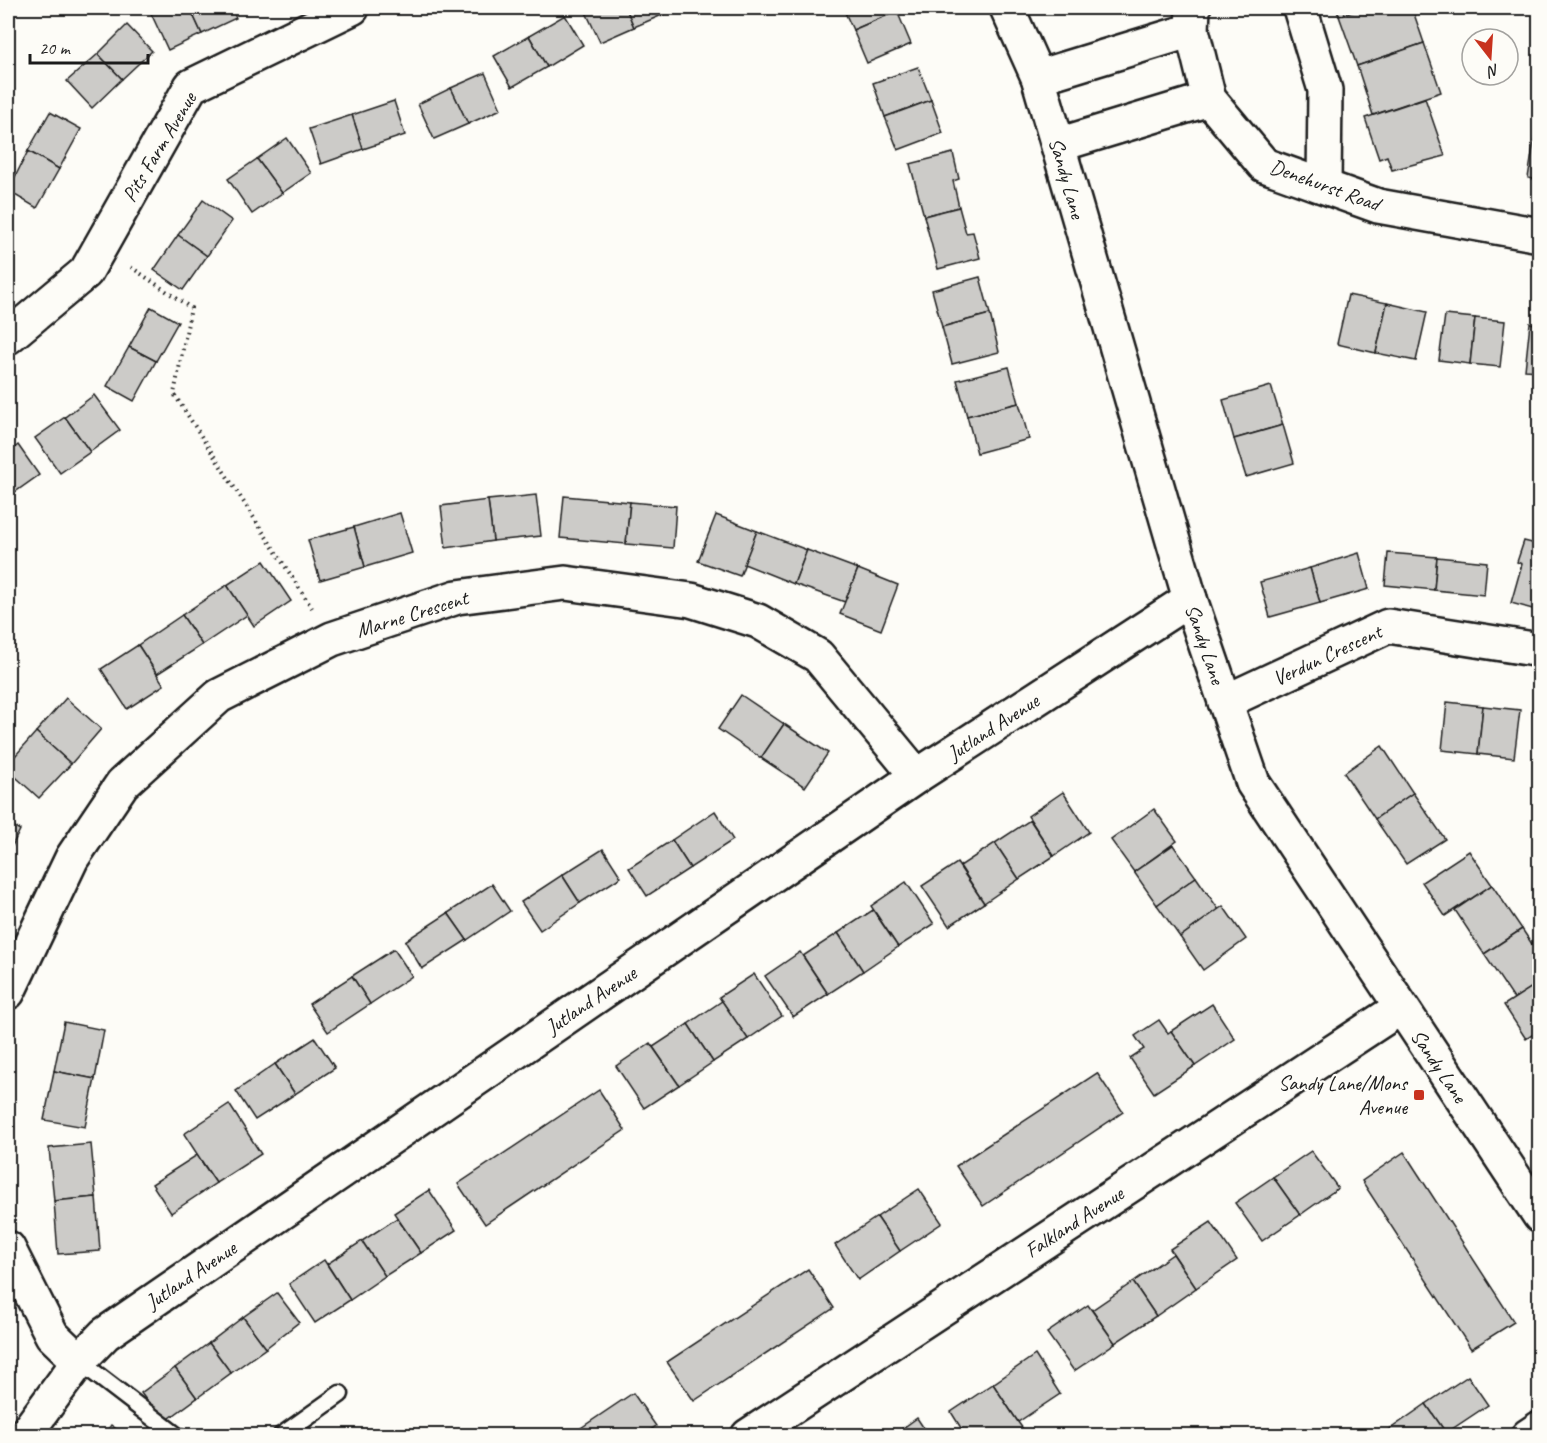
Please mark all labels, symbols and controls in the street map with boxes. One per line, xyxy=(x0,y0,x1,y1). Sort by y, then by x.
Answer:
scale bar xyxy=(30,27,148,65)
north arrow xyxy=(1460,27,1520,87)
text: 20 m xyxy=(39,37,72,59)
text: N xyxy=(1483,59,1502,82)
street label: Pits Farm Avenue xyxy=(116,86,203,207)
street label: Sandy Lane xyxy=(1043,135,1091,222)
street label: Denehurst Road xyxy=(1267,153,1386,218)
street label: Marne Crescent xyxy=(353,584,473,643)
street label: Sandy Lane xyxy=(1179,601,1231,688)
street label: Verdun Crescent xyxy=(1268,618,1387,692)
street label: Jutland Avenue xyxy=(942,687,1045,767)
street label: Jutland Avenue xyxy=(540,960,642,1040)
street label: Sandy Lane xyxy=(1405,1024,1474,1109)
place label: Sandy Lane/Mons Avenue xyxy=(1278,1070,1409,1120)
marker: Sandy Lane/Mons Avenue xyxy=(1412,1088,1426,1102)
street label: Falkland Avenue xyxy=(1020,1180,1129,1263)
street label: Jutland Avenue xyxy=(140,1235,242,1315)

